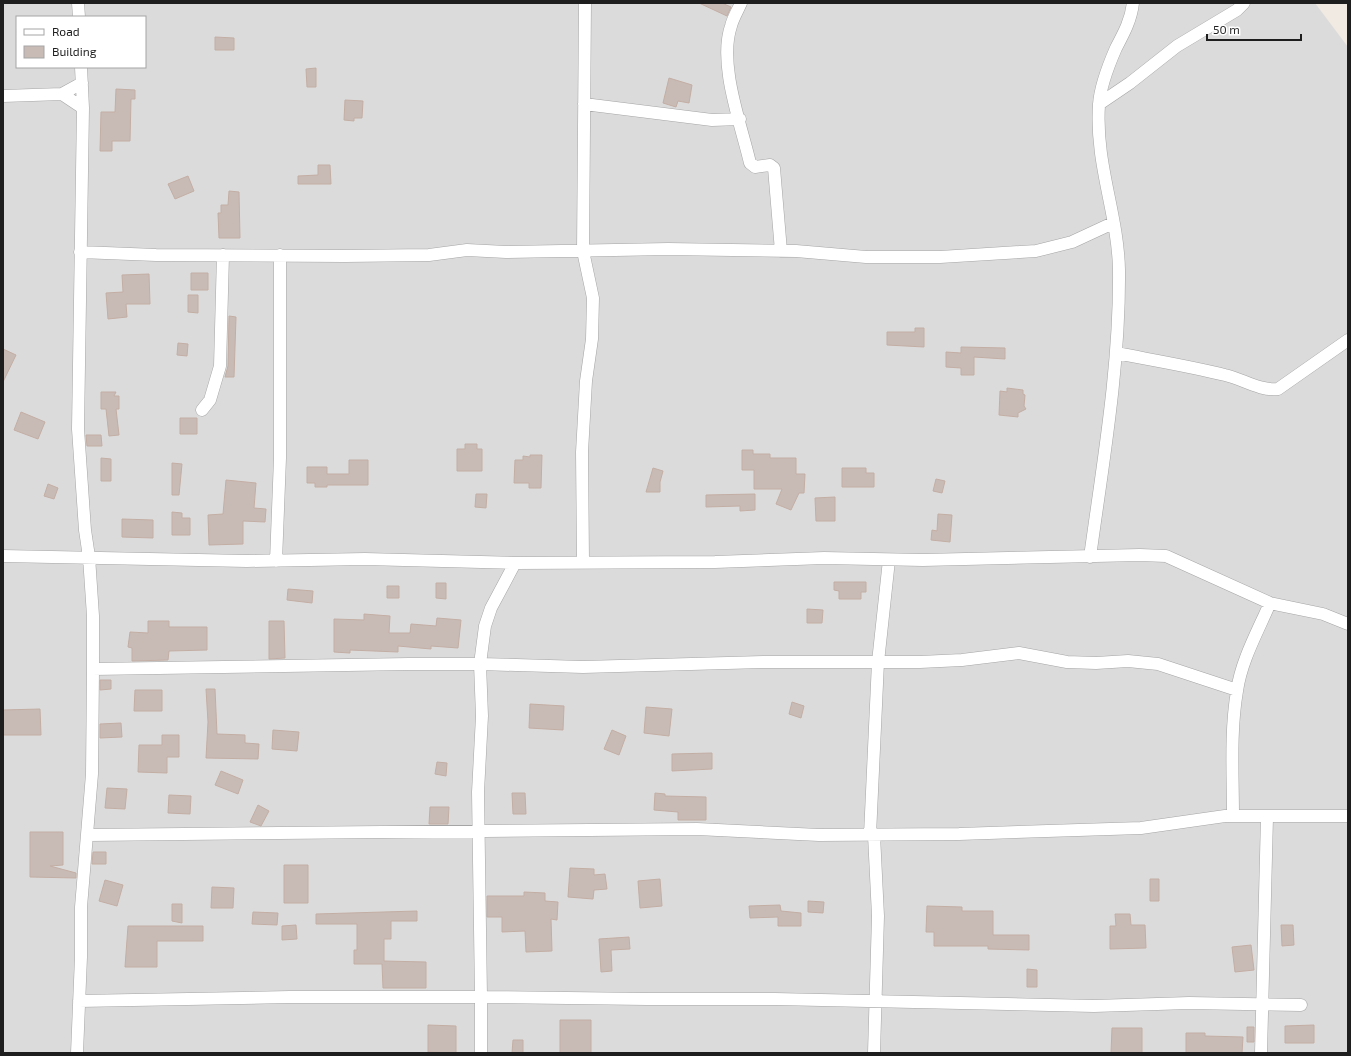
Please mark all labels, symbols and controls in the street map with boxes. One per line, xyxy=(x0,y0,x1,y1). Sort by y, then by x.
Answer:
legend xyxy=(16,16,146,68)
scale bar xyxy=(1207,16,1301,42)
text: 50 m xyxy=(1213,22,1240,36)
text: Road xyxy=(52,24,80,38)
text: Building xyxy=(52,44,97,58)

